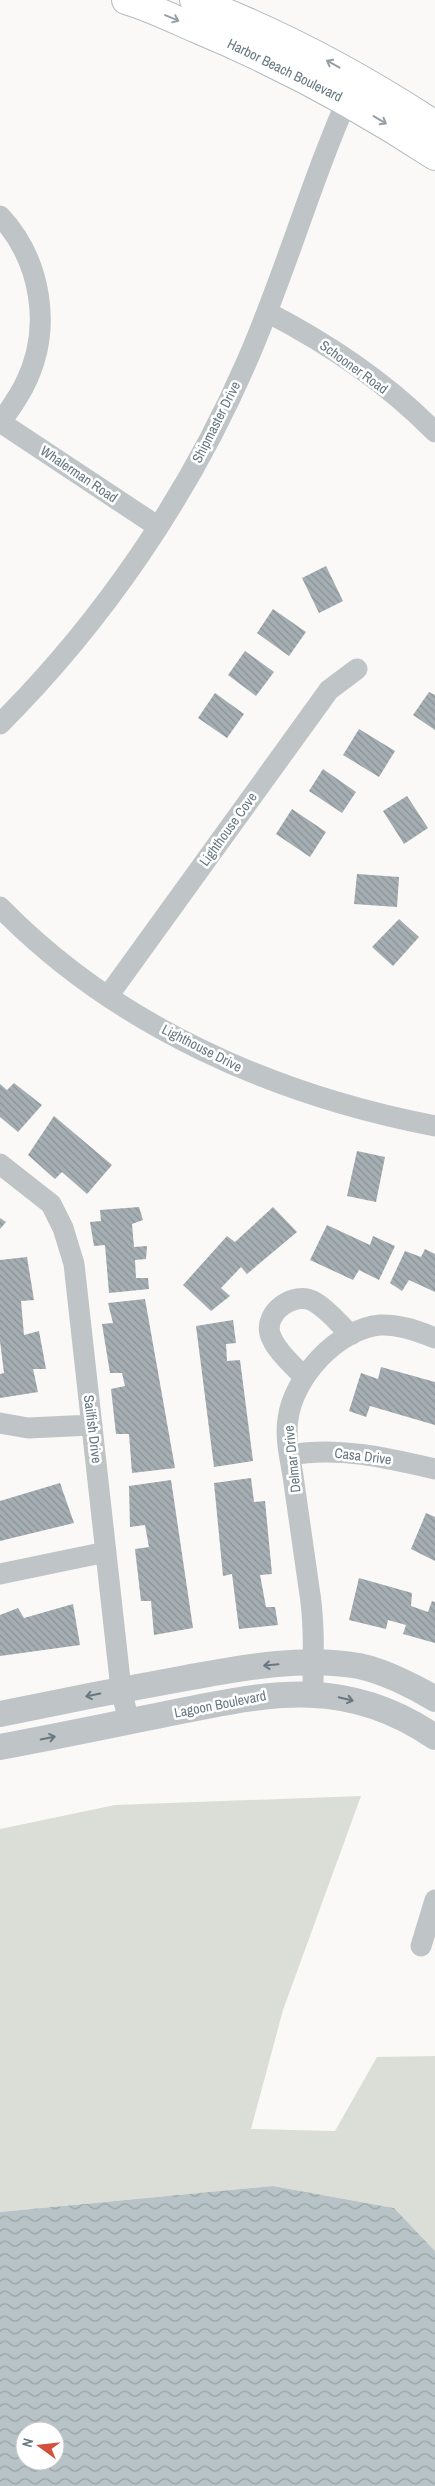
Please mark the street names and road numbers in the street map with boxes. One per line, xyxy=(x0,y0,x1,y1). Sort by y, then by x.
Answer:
street label: Harbor Beach Boulevard xyxy=(225,34,345,106)
street label: Schooner Road xyxy=(316,336,392,398)
street label: Shipmaster Drive xyxy=(188,378,244,466)
street label: Whalerman Road xyxy=(37,442,121,506)
street label: Lighthouse Cove xyxy=(195,789,261,869)
street label: Lighthouse Drive xyxy=(159,1020,245,1076)
street label: Sailfish Drive xyxy=(80,1394,106,1464)
street label: Delmar Drive xyxy=(280,1424,304,1494)
street label: Casa Drive xyxy=(333,1444,393,1468)
street label: Lagoon Boulevard xyxy=(173,1686,267,1722)

